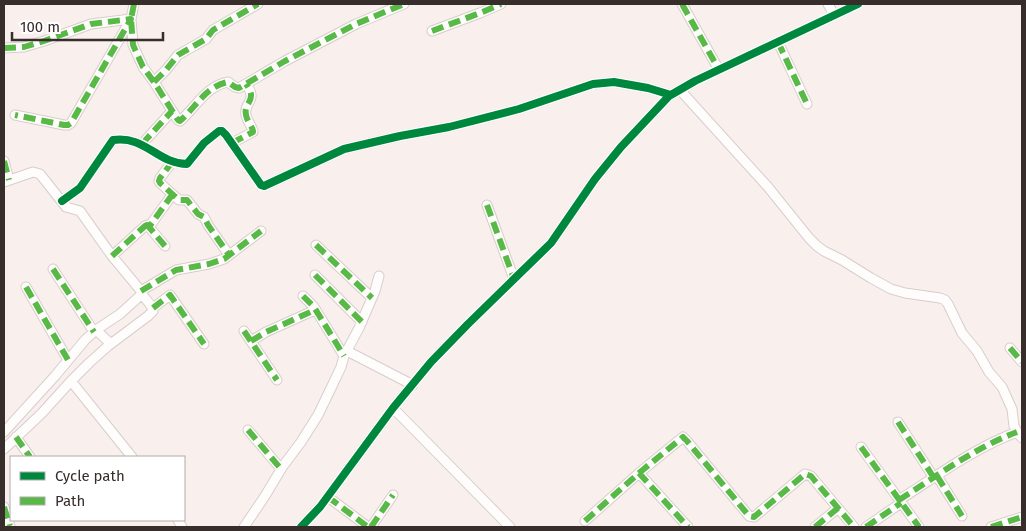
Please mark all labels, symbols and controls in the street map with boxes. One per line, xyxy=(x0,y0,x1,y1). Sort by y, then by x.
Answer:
scale bar xyxy=(12,10,164,42)
text: 100 m xyxy=(20,18,60,36)
legend xyxy=(10,456,185,521)
text: Cycle path xyxy=(55,467,125,485)
text: Path xyxy=(55,492,85,510)

